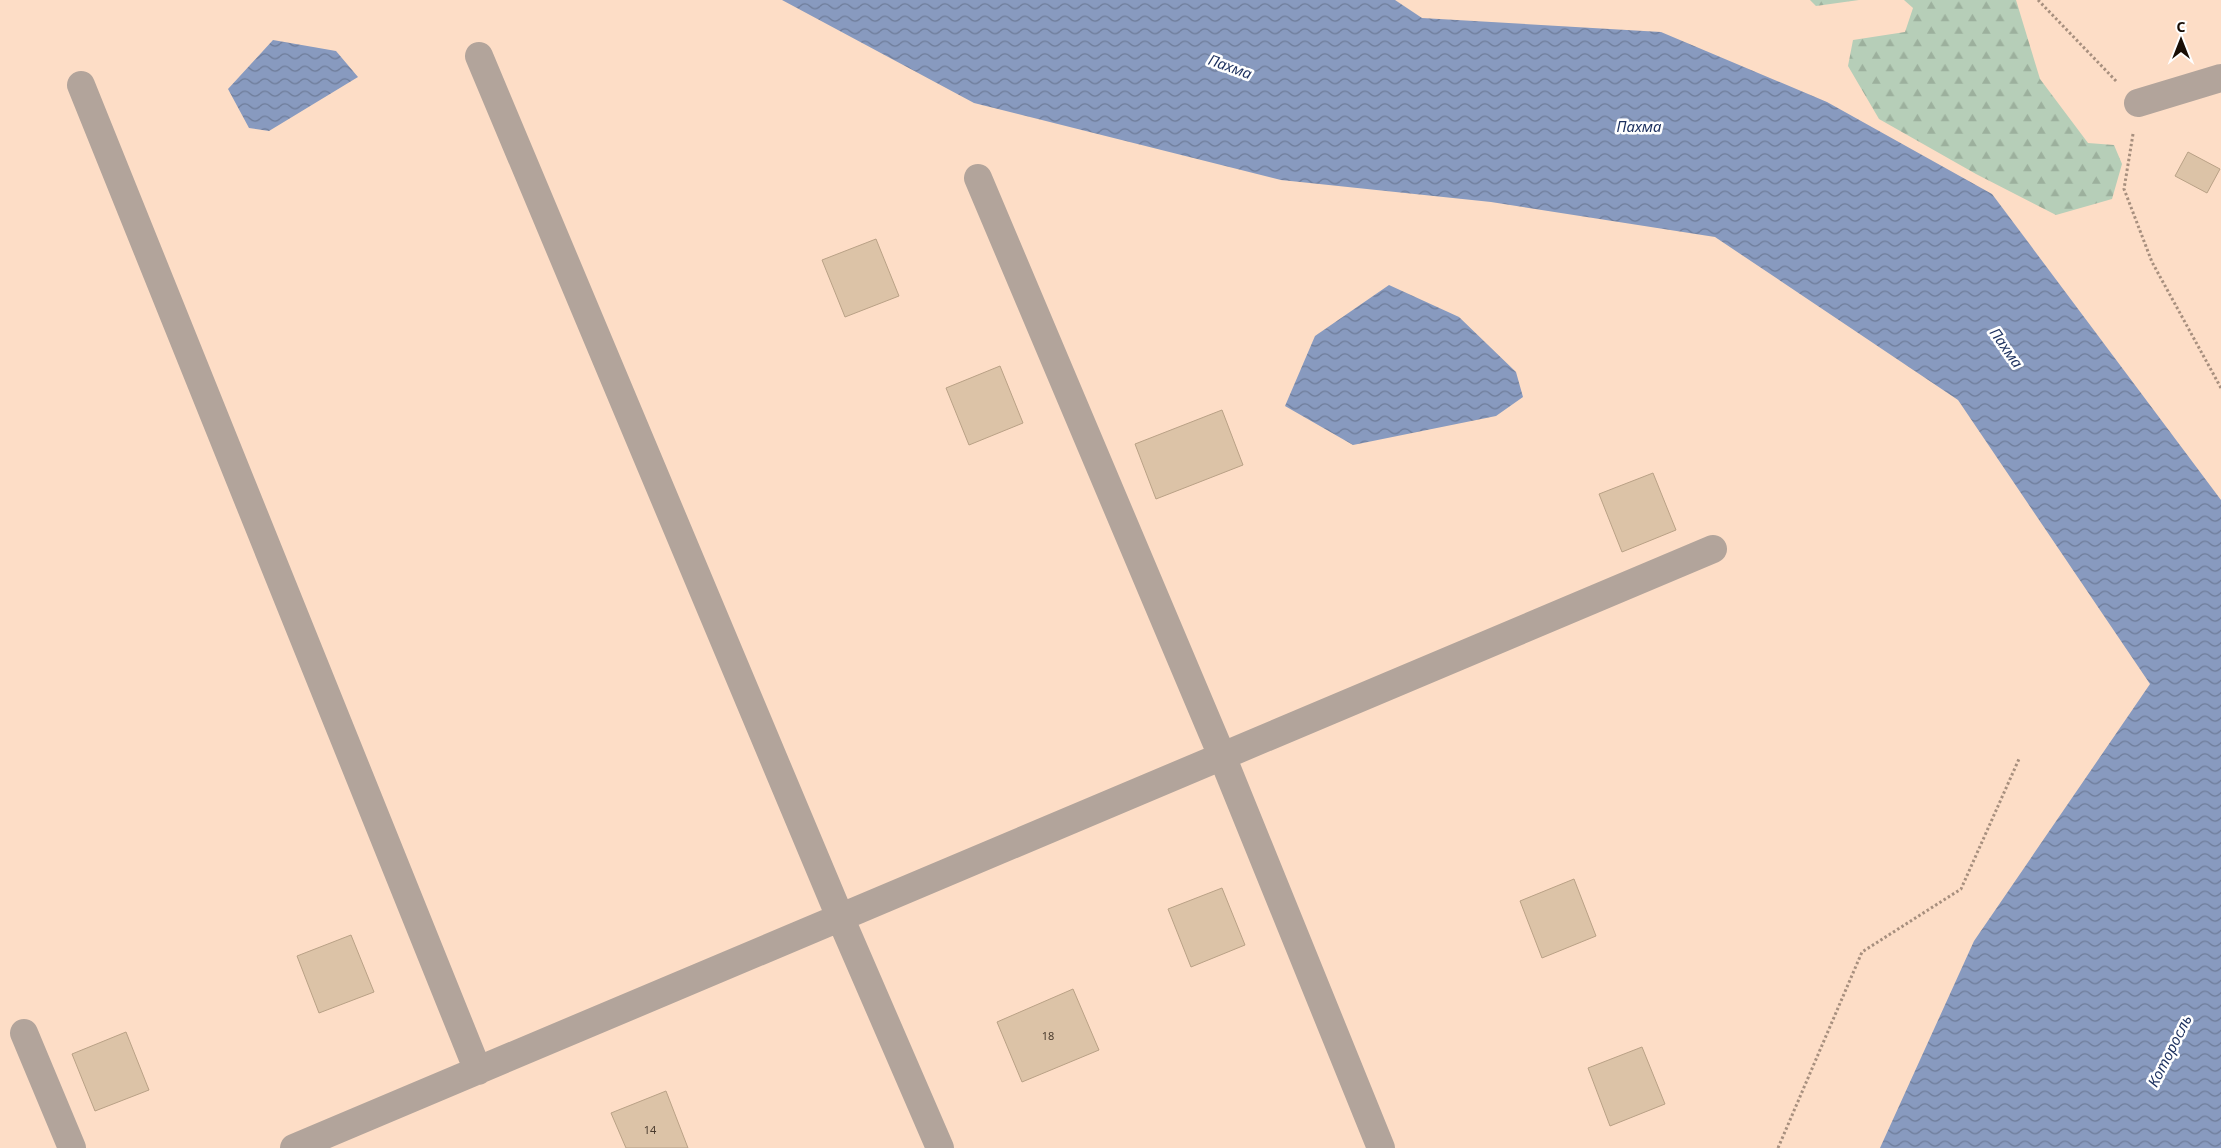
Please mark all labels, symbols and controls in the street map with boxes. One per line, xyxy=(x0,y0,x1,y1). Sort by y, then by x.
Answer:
north arrow xyxy=(2156,15,2206,65)
text: С xyxy=(2176,17,2186,36)
water label: Пахма xyxy=(1206,49,1255,83)
water label: Пахма xyxy=(1616,116,1662,136)
water label: Пахма xyxy=(1986,323,2028,372)
water label: Которосль xyxy=(2142,1011,2196,1090)
house number: 18 xyxy=(1042,1028,1054,1043)
house number: 14 xyxy=(644,1122,657,1137)

